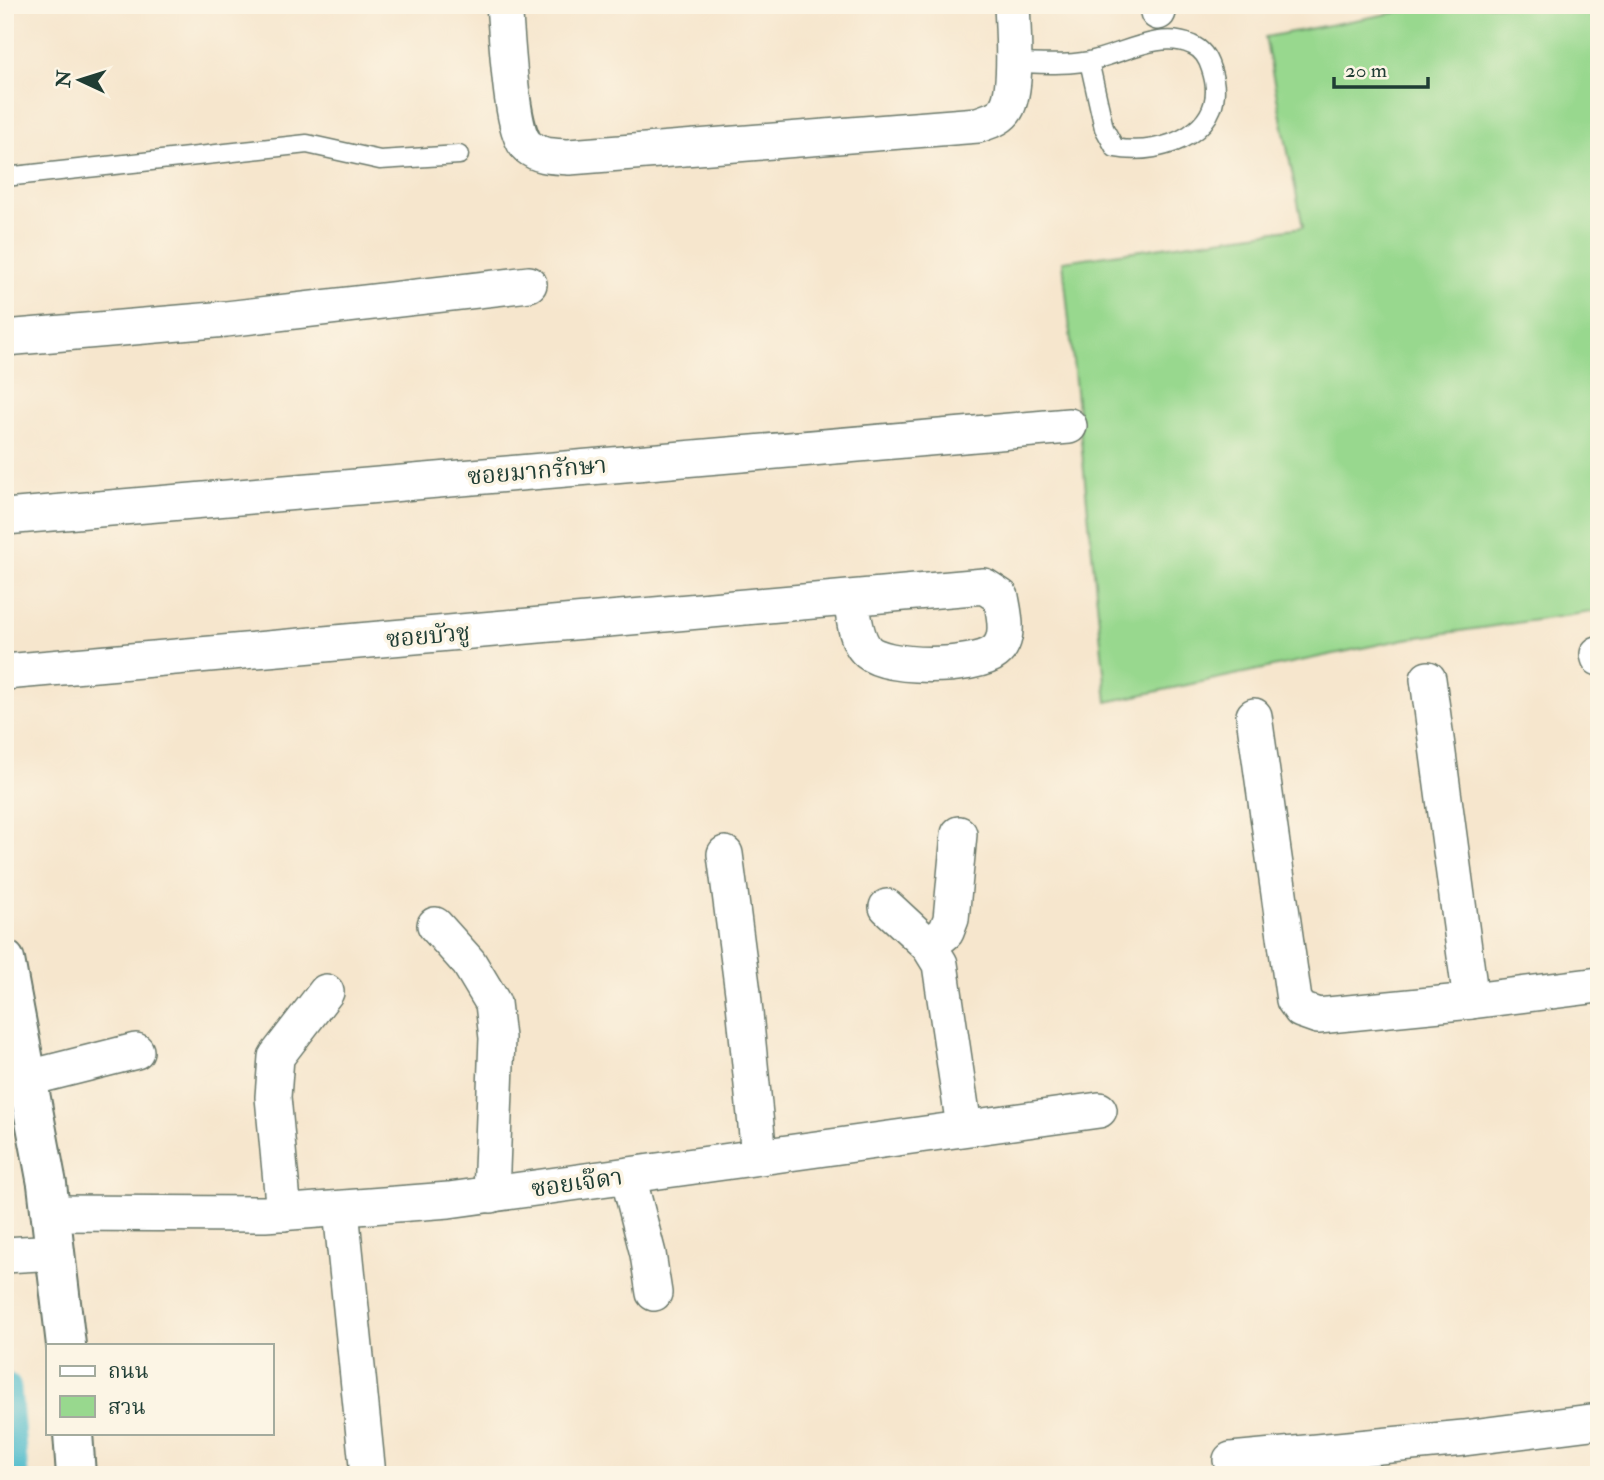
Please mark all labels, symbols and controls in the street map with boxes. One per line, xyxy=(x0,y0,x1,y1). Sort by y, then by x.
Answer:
north arrow xyxy=(46,46,116,116)
scale bar xyxy=(1334,46,1429,90)
text: 20 m xyxy=(1345,57,1387,84)
text: N xyxy=(51,69,77,89)
street label: ซอยมากรักษา xyxy=(466,449,608,493)
street label: ซอยบัวชู xyxy=(385,617,471,655)
street label: ซอยเจ๊ดา xyxy=(529,1161,625,1205)
legend xyxy=(46,1344,273,1434)
text: ถนน xyxy=(108,1358,149,1385)
text: สวน xyxy=(108,1394,146,1421)

